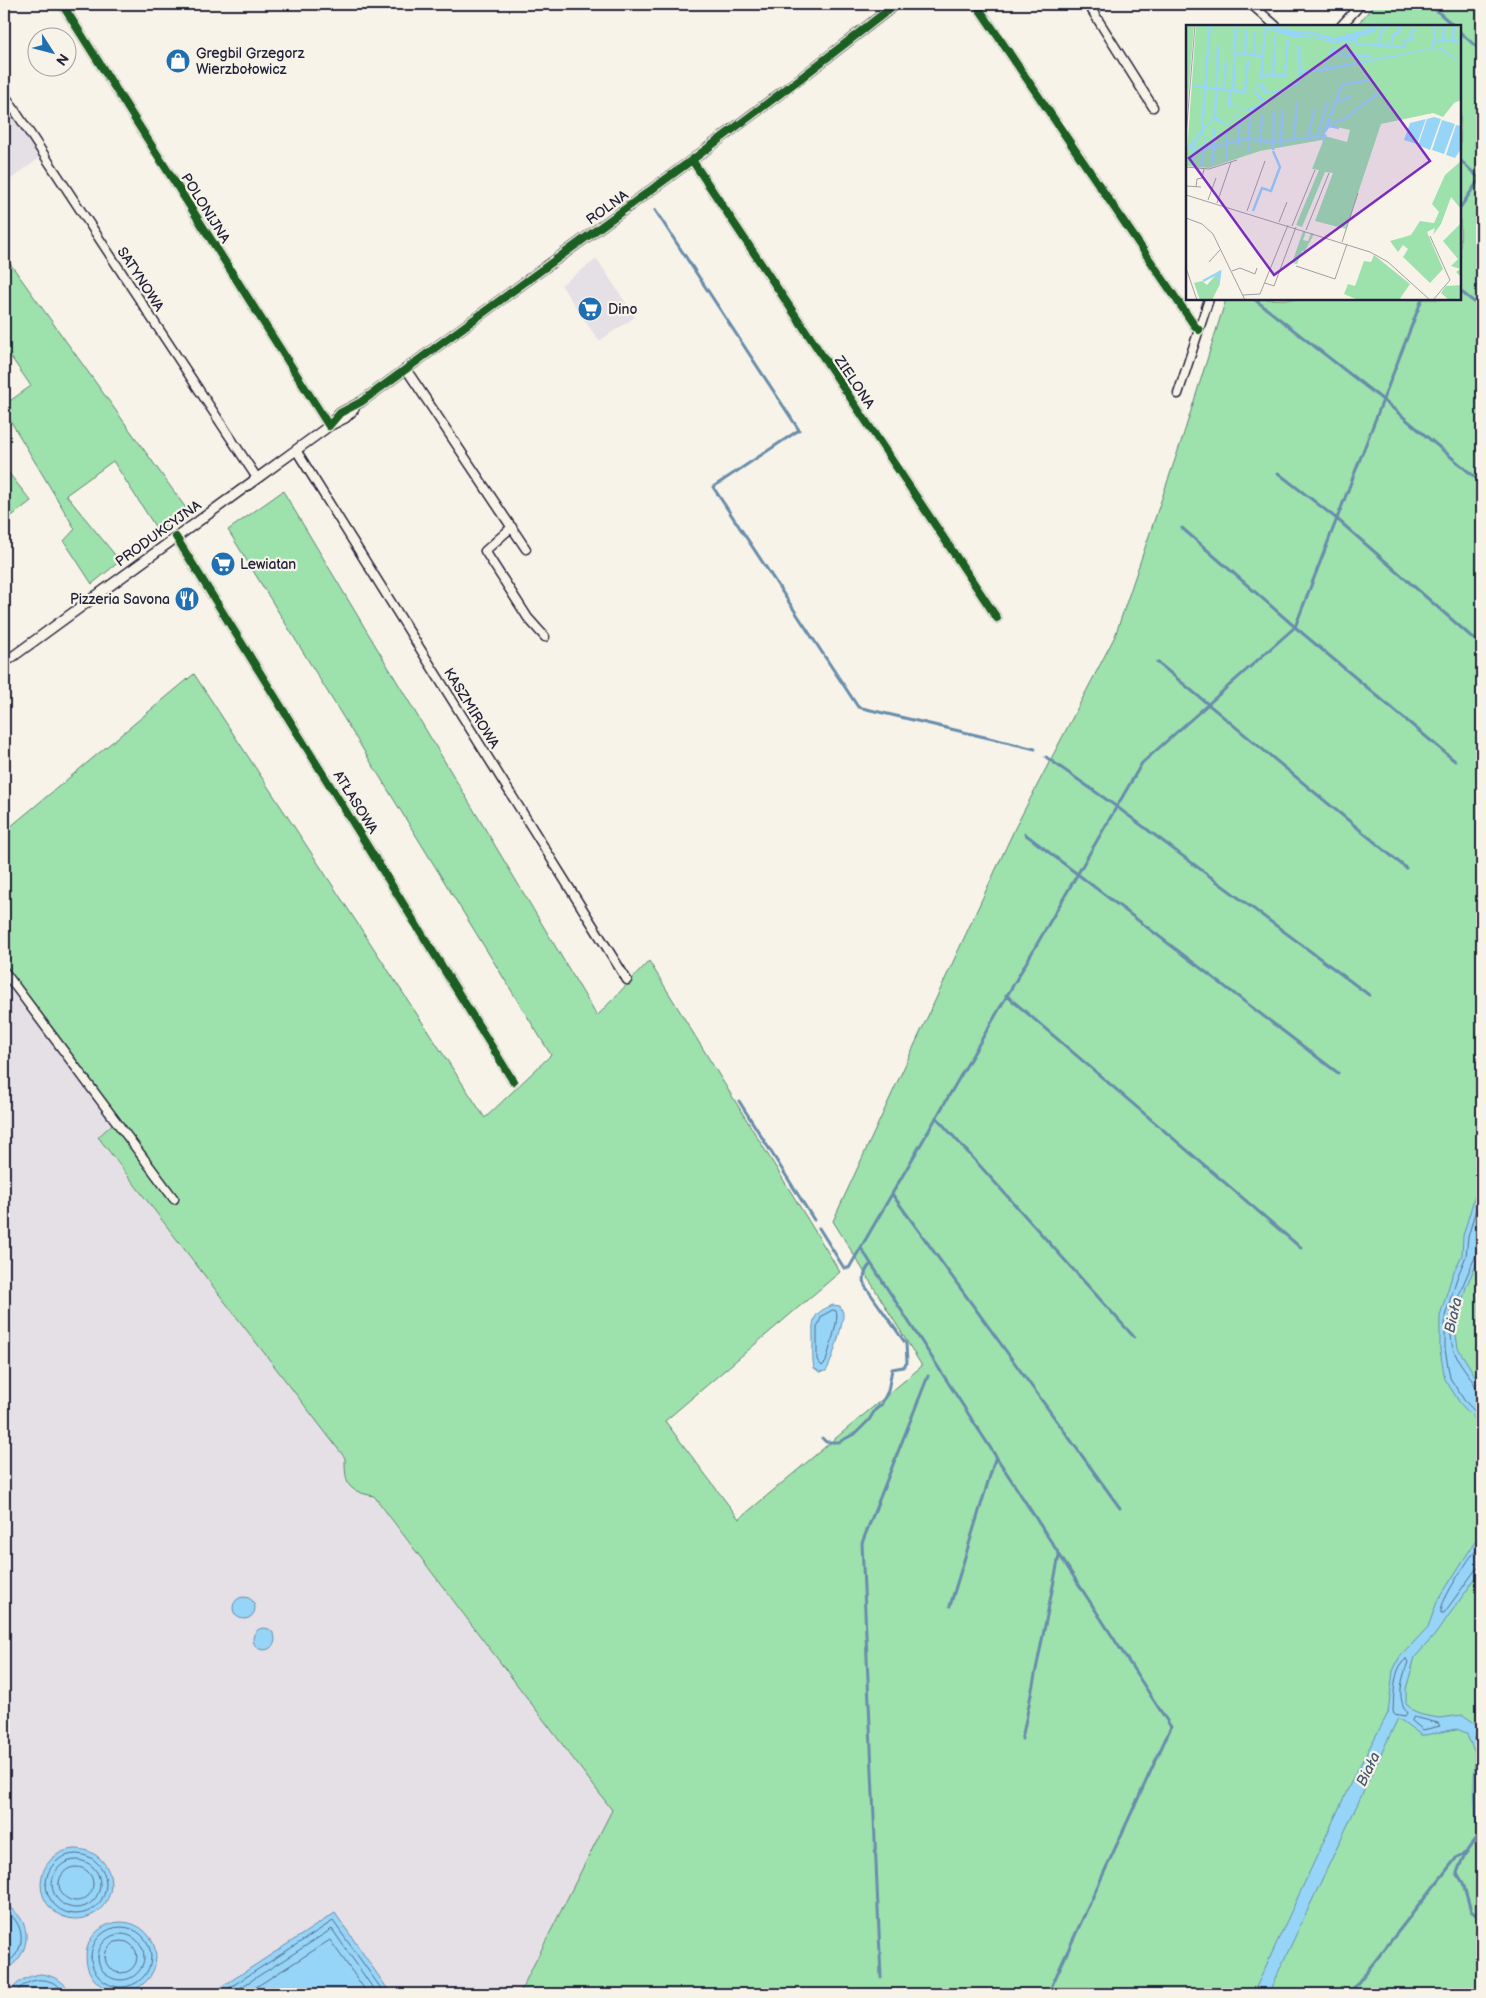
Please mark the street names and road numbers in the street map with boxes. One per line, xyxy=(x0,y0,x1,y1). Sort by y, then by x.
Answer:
street label: POLONIJNA xyxy=(177,170,234,247)
street label: ROLNA xyxy=(583,186,632,228)
street label: SATYNOWA xyxy=(114,244,168,315)
street label: ZIELONA xyxy=(830,352,879,412)
street label: PRODUKCYJNA xyxy=(112,496,205,570)
street label: KASZMIROWA xyxy=(440,665,503,752)
street label: ATŁASOWA xyxy=(329,768,382,837)

